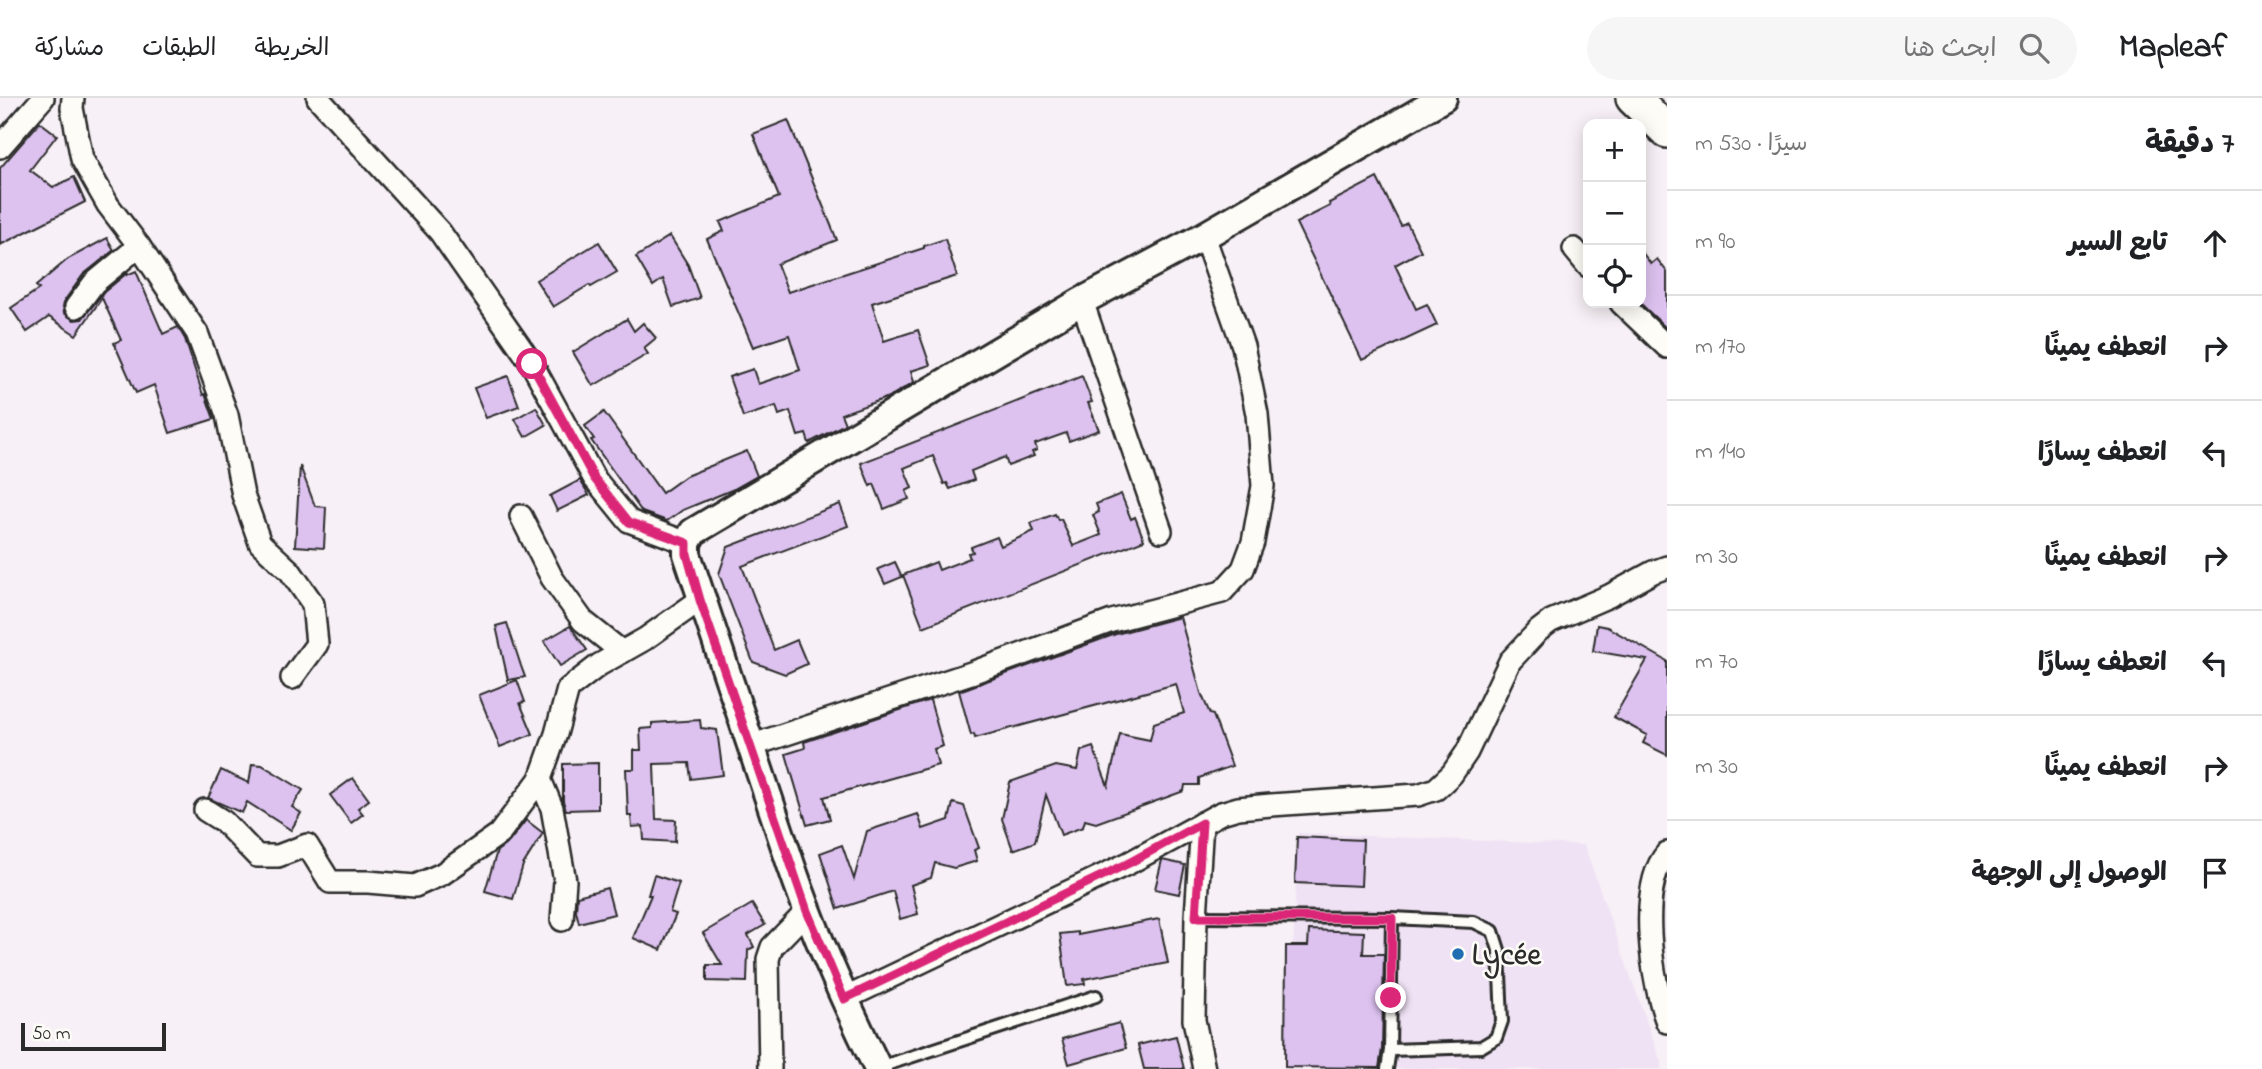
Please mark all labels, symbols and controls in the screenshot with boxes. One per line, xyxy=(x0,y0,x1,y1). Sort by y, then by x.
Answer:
search box xyxy=(1587,17,2077,80)
text: Mapleaf xyxy=(2119,24,2227,72)
icon: search xyxy=(2015,29,2053,67)
text: ابحث هنا xyxy=(1903,31,1997,69)
text: مشاركة xyxy=(35,32,104,67)
text: الطبقات xyxy=(142,32,217,67)
text: الخريطة xyxy=(255,32,329,67)
map controls xyxy=(1583,119,1646,308)
button: + xyxy=(1583,119,1646,182)
text: 7 دقيقة xyxy=(2145,123,2234,167)
text: سيرًا · 530 m xyxy=(1695,128,1808,161)
button: − xyxy=(1583,182,1646,245)
icon: ahead xyxy=(2196,224,2234,262)
text: تابع السير xyxy=(2068,225,2167,263)
text: 90 m xyxy=(1695,226,1735,259)
button: locate xyxy=(1583,245,1646,308)
icon: right xyxy=(2196,329,2234,367)
text: انعطف يمينًا xyxy=(2044,330,2167,368)
text: 170 m xyxy=(1695,331,1745,364)
route start xyxy=(516,348,547,379)
icon: left xyxy=(2196,434,2234,472)
text: انعطف يسارًا xyxy=(2038,435,2167,473)
text: 140 m xyxy=(1695,436,1745,469)
icon: right xyxy=(2196,539,2234,577)
text: انعطف يمينًا xyxy=(2044,540,2167,578)
text: 30 m xyxy=(1695,541,1738,574)
icon: left xyxy=(2196,644,2234,682)
text: انعطف يسارًا xyxy=(2038,645,2167,683)
text: 70 m xyxy=(1695,646,1738,679)
icon: right xyxy=(2196,749,2234,787)
text: انعطف يمينًا xyxy=(2044,750,2167,788)
text: 30 m xyxy=(1695,751,1738,784)
icon: arrive xyxy=(2196,854,2234,892)
text: الوصول إلى الوجهة xyxy=(1971,855,2167,893)
place label: Lycée xyxy=(1472,935,1542,979)
marker: Lycée xyxy=(1450,946,1466,962)
route end xyxy=(1375,982,1406,1013)
scale bar xyxy=(21,1020,166,1052)
text: 50 m xyxy=(32,1021,71,1048)

